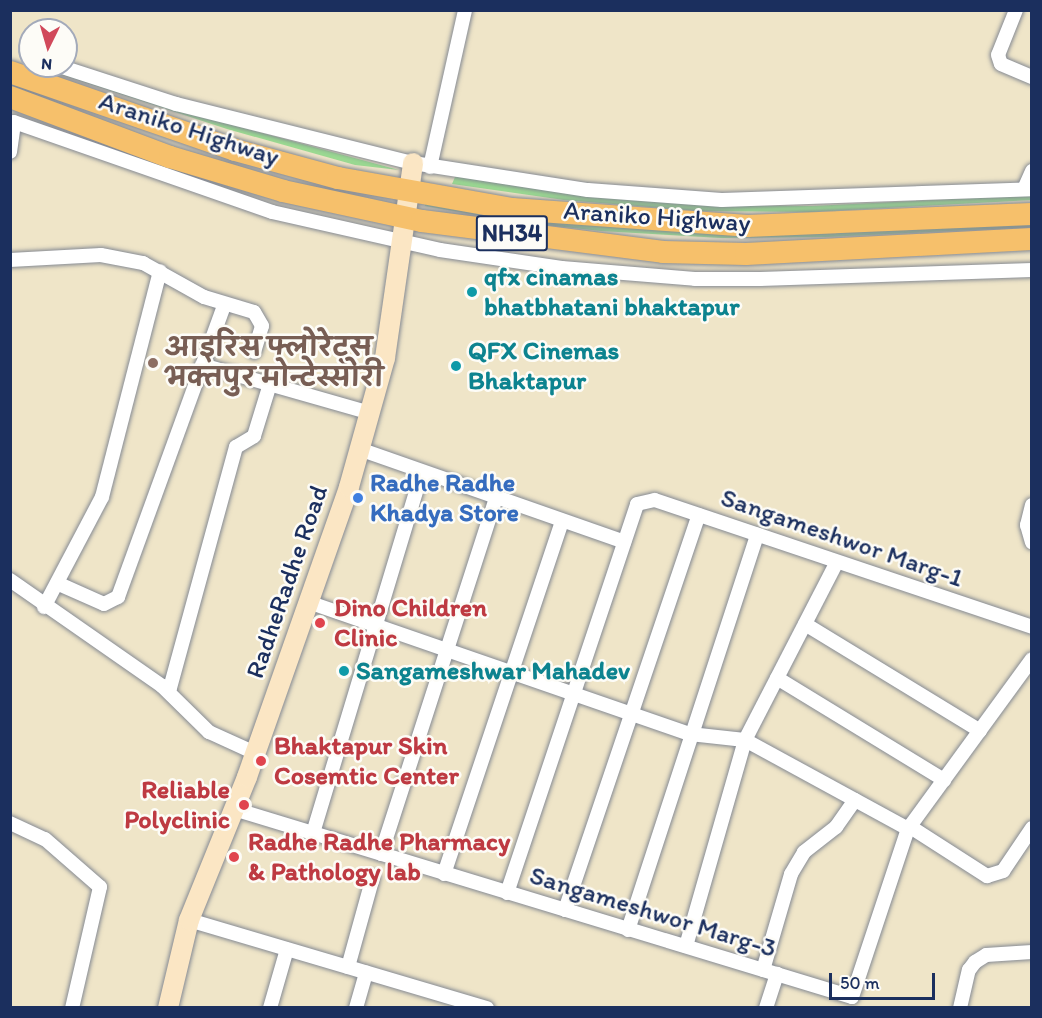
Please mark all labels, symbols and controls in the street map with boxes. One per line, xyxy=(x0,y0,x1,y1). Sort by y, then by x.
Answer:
north arrow xyxy=(18,18,78,78)
text: N xyxy=(40,55,53,74)
street label: Araniko Highway xyxy=(95,85,283,173)
street label: Araniko Highway xyxy=(562,195,752,239)
road number: NH34 xyxy=(474,212,550,254)
place label: qfx cinamas bhatbhatani bhaktapur xyxy=(484,261,738,322)
marker: qfx cinamas bhatbhatani bhaktapur xyxy=(465,285,479,299)
place label: आइरिस फ्लोरेट्स भक्तपुर मोन्टेस्सोरी xyxy=(165,332,383,394)
place label: QFX Cinemas Bhaktapur xyxy=(468,335,619,396)
marker: आइरिस फ्लोरेट्स भक्तपुर मोन्टेस्सोरी xyxy=(146,356,160,370)
marker: QFX Cinemas Bhaktapur xyxy=(449,359,463,373)
place label: Radhe Radhe Khadya Store xyxy=(370,467,519,528)
street label: RadheRadhe Road xyxy=(239,482,335,682)
street label: Sangameshwor Marg-1 xyxy=(716,482,968,594)
marker: Radhe Radhe Khadya Store xyxy=(351,491,365,505)
place label: Dino Children Clinic xyxy=(334,592,487,654)
marker: Dino Children Clinic xyxy=(311,614,329,632)
place label: Sangameshwar Mahadev xyxy=(356,655,631,687)
marker: Sangameshwar Mahadev xyxy=(337,664,351,678)
place label: Bhaktapur Skin Cosemtic Center xyxy=(274,730,460,792)
marker: Bhaktapur Skin Cosemtic Center xyxy=(252,752,270,770)
place label: Reliable Polyclinic xyxy=(124,774,230,836)
marker: Reliable Polyclinic xyxy=(235,796,253,814)
place label: Radhe Radhe Pharmacy & Pathology lab xyxy=(248,826,509,888)
marker: Radhe Radhe Pharmacy & Pathology lab xyxy=(225,848,243,866)
street label: Sangameshwor Marg-3 xyxy=(525,859,781,965)
scale bar xyxy=(832,961,938,999)
text: 50 m xyxy=(840,972,880,994)

